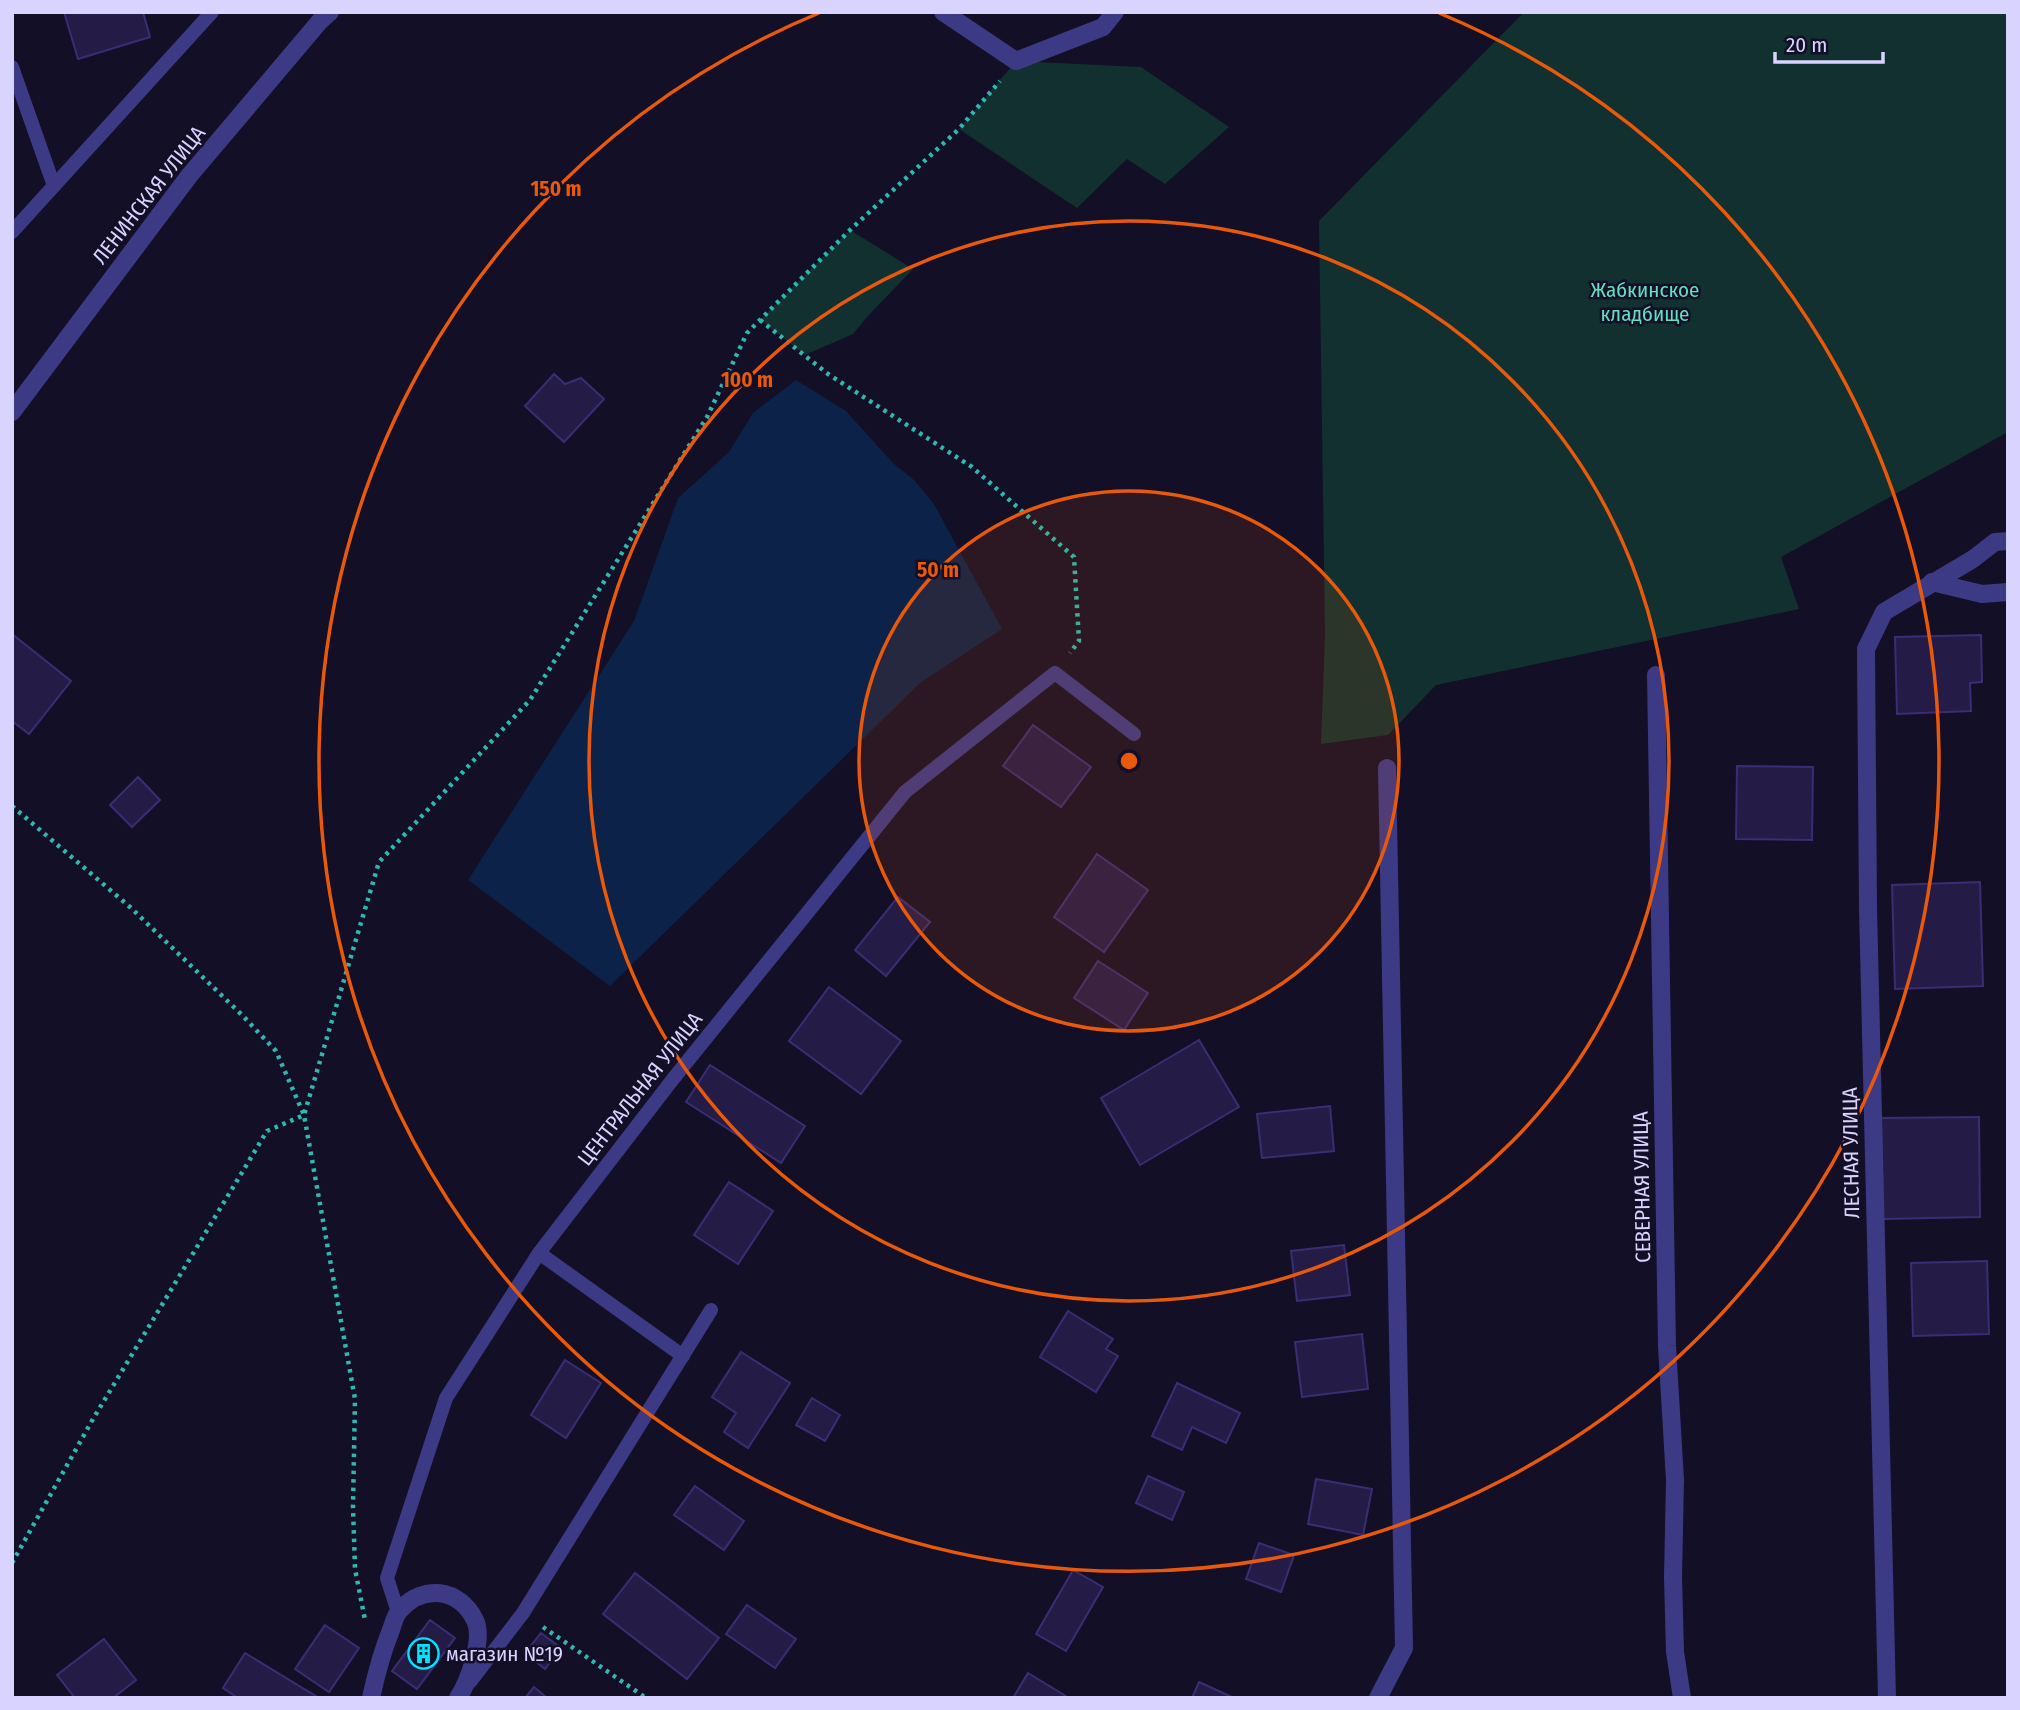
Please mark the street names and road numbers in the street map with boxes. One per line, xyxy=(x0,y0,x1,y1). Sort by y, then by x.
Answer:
street label: ЛЕНИНСКАЯ УЛИЦА xyxy=(87,121,211,269)
street label: ЦЕНТРАЛЬНАЯ УЛИЦА xyxy=(572,1007,708,1171)
street label: ЛЕСНАЯ УЛИЦА xyxy=(1837,1087,1865,1219)
street label: СЕВЕРНАЯ УЛИЦА xyxy=(1628,1111,1656,1263)

